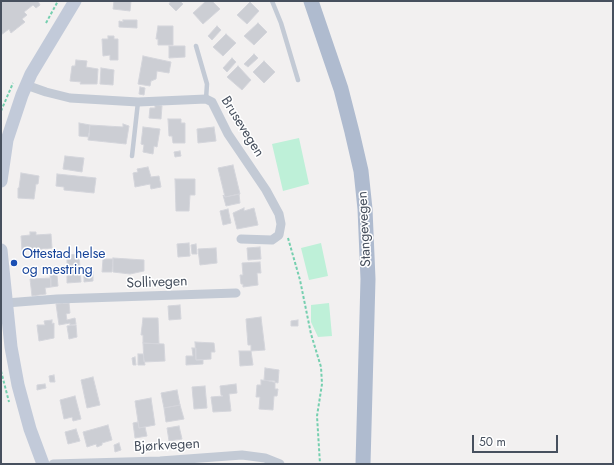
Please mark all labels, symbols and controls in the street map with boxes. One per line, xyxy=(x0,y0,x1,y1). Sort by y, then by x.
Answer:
street label: Brusevegen xyxy=(217,94,267,160)
street label: Stangevegen xyxy=(355,191,375,267)
place label: Ottestad helse og mestring xyxy=(22,247,106,280)
marker: Ottestad helse og mestring xyxy=(9,258,19,268)
street label: Sollivegen xyxy=(126,274,188,292)
scale bar xyxy=(474,427,560,453)
text: 50 m xyxy=(479,433,506,451)
street label: Bjørkvegen xyxy=(134,436,200,456)

